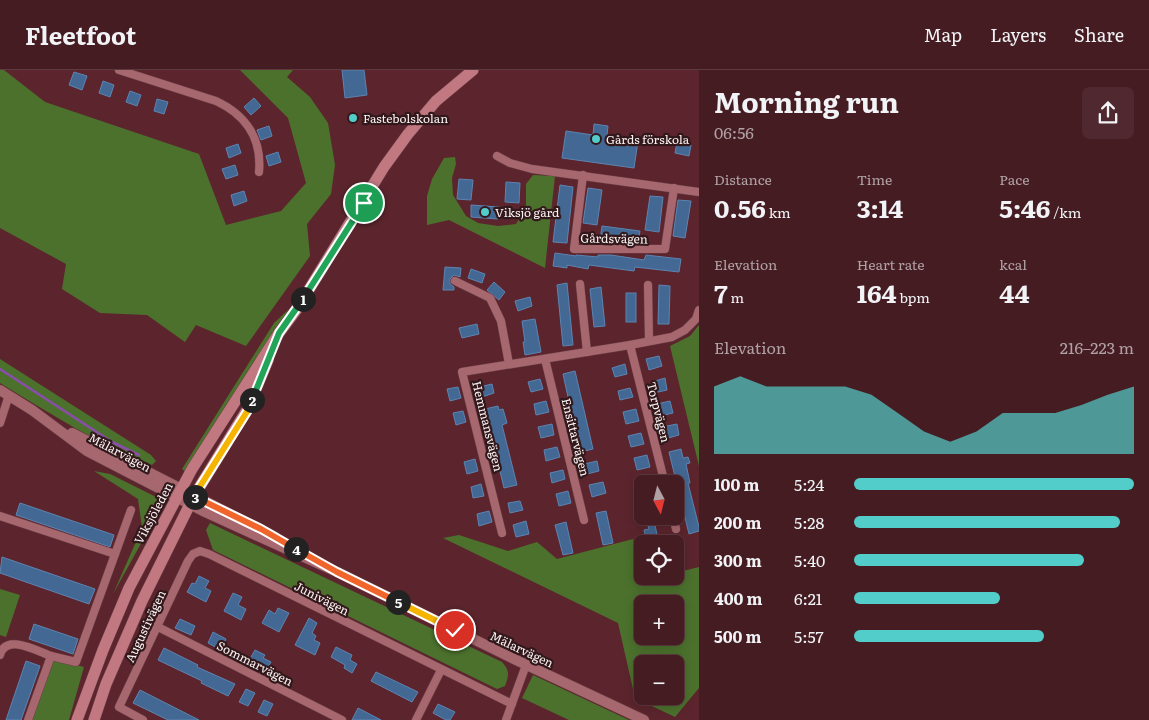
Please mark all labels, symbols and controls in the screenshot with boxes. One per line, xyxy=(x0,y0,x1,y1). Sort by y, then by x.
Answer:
text: Fleetfoot xyxy=(25,17,136,52)
text: Map xyxy=(924,21,962,48)
text: Layers xyxy=(990,21,1046,48)
text: Share xyxy=(1074,21,1124,48)
text: Morning run xyxy=(714,80,899,122)
button: share xyxy=(1082,87,1134,139)
place label: Fastebolskolan xyxy=(363,109,448,127)
marker: Fastebolskolan xyxy=(347,112,359,124)
text: 06:56 xyxy=(714,120,754,144)
place label: Gårds förskola xyxy=(606,130,690,148)
marker: Gårds förskola xyxy=(590,133,602,145)
text: Distance xyxy=(714,169,772,189)
text: Time xyxy=(857,169,892,189)
text: Pace xyxy=(999,169,1029,189)
pin xyxy=(343,182,385,224)
icon: arrive xyxy=(350,189,378,217)
text: 0.56 xyxy=(714,189,766,226)
text: 3:14 xyxy=(857,189,903,226)
text: 5:46 xyxy=(999,189,1050,226)
text: km xyxy=(766,202,791,222)
text: /km xyxy=(1050,202,1081,222)
place label: Viksjö gård xyxy=(495,203,560,221)
marker: Viksjö gård xyxy=(479,206,491,218)
street label: Gårdsvägen xyxy=(580,228,648,248)
text: Elevation xyxy=(714,254,777,274)
text: Heart rate xyxy=(857,254,925,274)
text: kcal xyxy=(999,254,1027,274)
text: 7 xyxy=(714,274,728,311)
text: 164 xyxy=(857,274,897,311)
text: 44 xyxy=(999,274,1029,311)
pin: 1 xyxy=(290,286,316,312)
text: m xyxy=(728,287,744,307)
text: bpm xyxy=(897,287,930,307)
text: 1 xyxy=(301,289,306,309)
text: Elevation xyxy=(714,335,786,359)
text: 216–223 m xyxy=(1060,335,1134,359)
street label: Hemmansvägen xyxy=(468,379,508,473)
street label: Torpvägen xyxy=(643,380,675,444)
pin: 2 xyxy=(240,388,264,412)
text: 2 xyxy=(249,390,256,410)
street label: Ensittarvägen xyxy=(558,396,594,478)
street label: Mälarvägen xyxy=(86,428,154,476)
text: 100 m xyxy=(714,472,760,496)
text: 5:24 xyxy=(794,472,824,496)
north arrow xyxy=(634,475,684,525)
map controls xyxy=(634,475,684,705)
street label: Viksjöleden xyxy=(129,479,177,547)
pin: 3 xyxy=(182,484,208,510)
text: 3 xyxy=(192,487,199,507)
text: 200 m xyxy=(714,510,761,534)
text: 5:28 xyxy=(794,510,824,534)
button: locate xyxy=(634,535,684,585)
pin: 4 xyxy=(284,536,308,562)
text: 4 xyxy=(292,539,301,559)
text: 300 m xyxy=(714,548,762,572)
text: 5:40 xyxy=(794,548,825,572)
street label: Junivägen xyxy=(291,576,353,620)
text: 400 m xyxy=(714,586,763,610)
text: 6:21 xyxy=(794,586,822,610)
street label: Augustivägen xyxy=(120,587,170,665)
pin: 5 xyxy=(386,590,410,614)
text: 5 xyxy=(395,592,402,612)
button: + xyxy=(634,595,684,645)
pin xyxy=(434,609,476,651)
icon: check xyxy=(441,616,469,644)
text: 500 m xyxy=(714,624,762,648)
text: 5:57 xyxy=(794,624,824,648)
street label: Mälarvägen xyxy=(487,626,557,672)
street label: Sommarvägen xyxy=(214,636,296,690)
button: − xyxy=(634,655,684,705)

